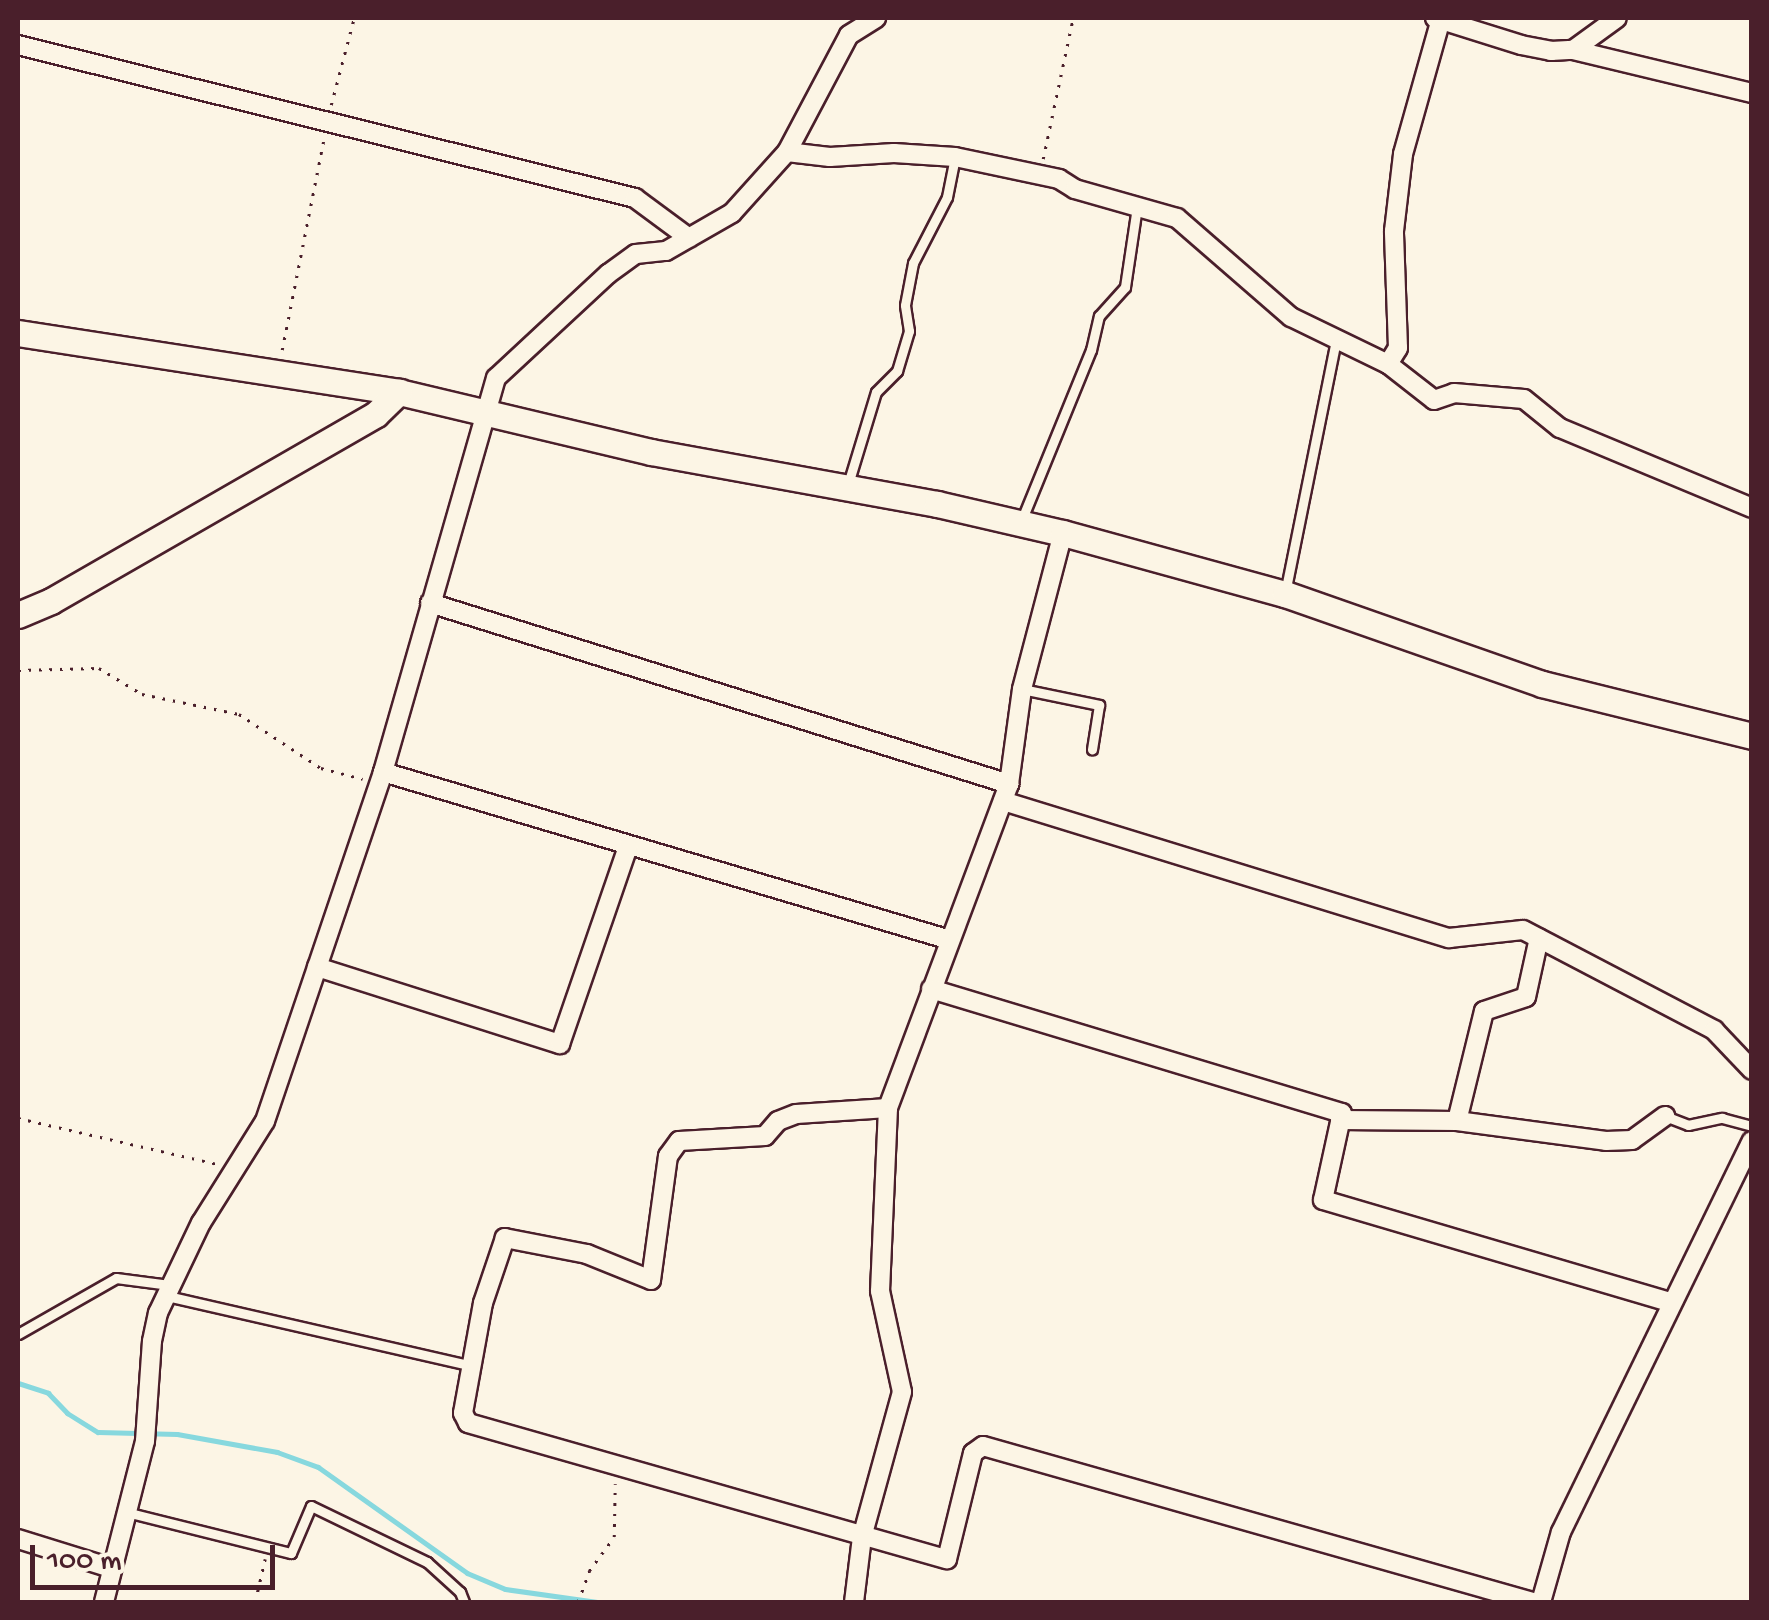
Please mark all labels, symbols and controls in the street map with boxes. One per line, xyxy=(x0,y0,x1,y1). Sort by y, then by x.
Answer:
scale bar xyxy=(35,1525,280,1587)
text: 100 m xyxy=(47,1545,122,1580)

